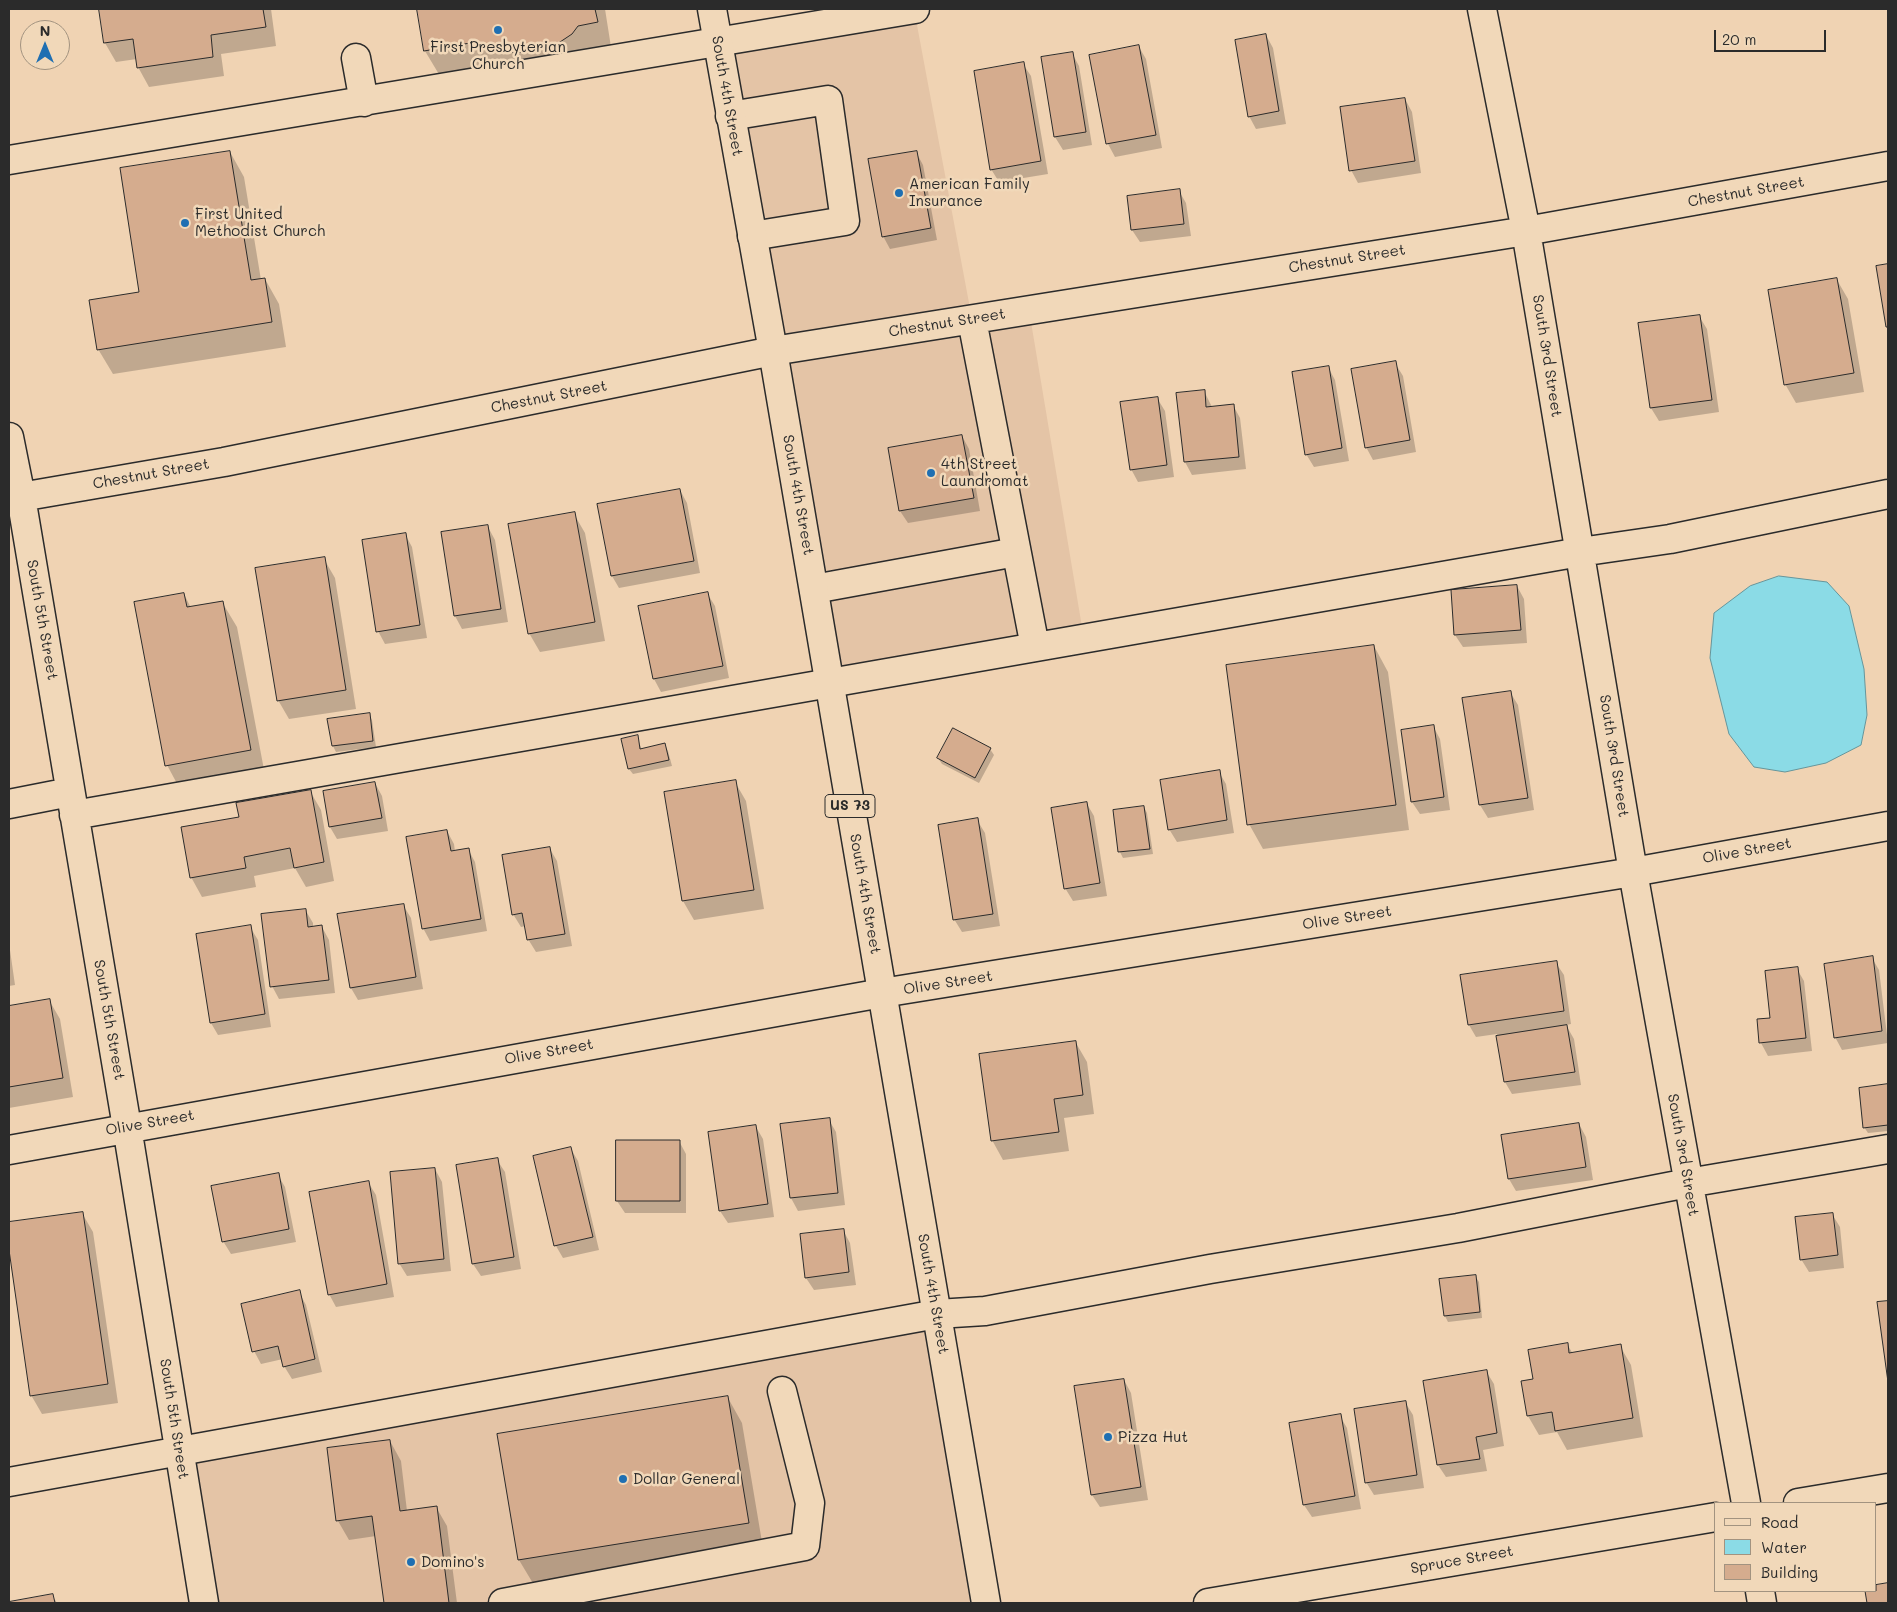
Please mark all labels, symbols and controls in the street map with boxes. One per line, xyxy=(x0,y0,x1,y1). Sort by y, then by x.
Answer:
north arrow xyxy=(20,20,70,70)
scale bar xyxy=(1717,20,1830,52)
text: N xyxy=(40,21,50,40)
marker: First Presbyterian Church xyxy=(492,24,504,36)
text: 20 m xyxy=(1722,29,1756,49)
street label: South 4th Street xyxy=(708,34,746,158)
place label: First Presbyterian Church xyxy=(430,38,566,73)
street label: Chestnut Street xyxy=(1686,173,1806,211)
place label: American Family Insurance xyxy=(909,175,1030,210)
marker: American Family Insurance xyxy=(893,187,905,199)
place label: First United Methodist Church xyxy=(195,205,325,240)
marker: First United Methodist Church xyxy=(179,217,191,229)
street label: Chestnut Street xyxy=(1287,241,1407,277)
street label: South 3rd Street xyxy=(1528,293,1566,419)
street label: Chestnut Street xyxy=(887,305,1007,341)
street label: Chestnut Street xyxy=(489,377,609,417)
street label: South 4th Street xyxy=(779,433,817,557)
street label: Chestnut Street xyxy=(91,455,211,493)
place label: 4th Street Laundromat xyxy=(941,455,1029,490)
marker: 4th Street Laundromat xyxy=(925,467,937,479)
street label: South 5th Street xyxy=(23,558,61,682)
street label: South 3rd Street xyxy=(1595,693,1633,819)
road number: US 73 xyxy=(825,794,875,818)
street label: South 4th Street xyxy=(846,832,884,956)
street label: Olive Street xyxy=(1701,834,1793,868)
street label: Olive Street xyxy=(1301,902,1393,934)
street label: South 5th Street xyxy=(90,958,128,1082)
street label: Olive Street xyxy=(902,967,994,999)
street label: Olive Street xyxy=(503,1035,595,1069)
street label: South 3rd Street xyxy=(1663,1092,1703,1218)
street label: Olive Street xyxy=(104,1106,196,1140)
street label: South 4th Street xyxy=(914,1232,952,1356)
street label: South 5th Street xyxy=(156,1357,192,1481)
place label: Pizza Hut xyxy=(1118,1428,1188,1446)
marker: Pizza Hut xyxy=(1102,1431,1114,1443)
place label: Dollar General xyxy=(633,1470,740,1488)
marker: Dollar General xyxy=(617,1473,629,1485)
legend xyxy=(1714,1502,1877,1592)
text: Road xyxy=(1761,1512,1798,1532)
text: Water xyxy=(1761,1537,1807,1557)
street label: Spruce Street xyxy=(1409,1542,1515,1578)
place label: Domino's xyxy=(421,1553,485,1571)
marker: Domino's xyxy=(405,1556,417,1568)
text: Building xyxy=(1761,1562,1818,1582)

